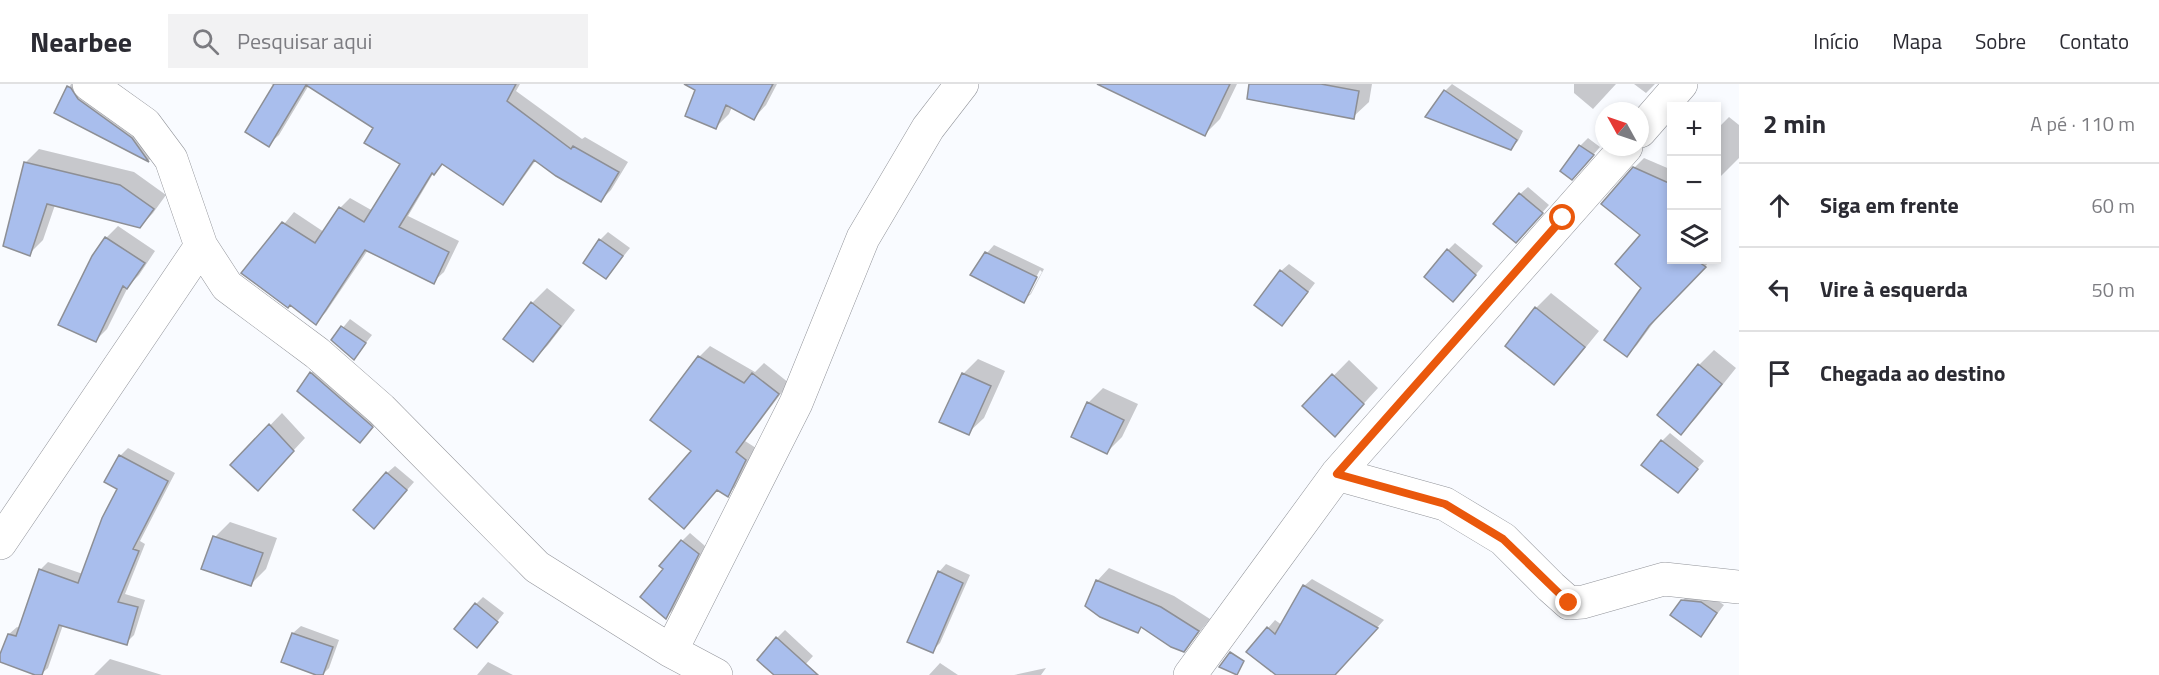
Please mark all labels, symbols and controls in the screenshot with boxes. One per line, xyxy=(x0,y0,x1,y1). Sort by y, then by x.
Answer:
search box xyxy=(168,14,588,68)
text: Nearbee xyxy=(30,20,132,63)
text: Pesquisar aqui xyxy=(237,24,372,58)
icon: search xyxy=(189,25,222,58)
text: Início xyxy=(1813,25,1859,57)
text: Mapa xyxy=(1892,25,1942,57)
text: Sobre xyxy=(1975,25,2026,57)
text: Contato xyxy=(2059,25,2129,57)
north arrow xyxy=(1595,102,1649,156)
map controls xyxy=(1667,102,1721,264)
button: + xyxy=(1667,102,1721,156)
text: 2 min xyxy=(1763,104,1826,143)
text: A pé · 110 m xyxy=(2030,108,2135,139)
button: − xyxy=(1667,156,1721,210)
text: Siga em frente xyxy=(1820,188,1959,222)
icon: ahead xyxy=(1763,189,1796,222)
text: 60 m xyxy=(2091,190,2135,221)
route start xyxy=(1549,204,1575,230)
button: layers xyxy=(1667,210,1721,264)
text: Vire à esquerda xyxy=(1820,272,1968,306)
icon: left xyxy=(1763,273,1796,306)
text: 50 m xyxy=(2091,274,2135,305)
text: Chegada ao destino xyxy=(1820,356,2006,390)
icon: arrive xyxy=(1763,357,1796,390)
route end xyxy=(1555,589,1581,615)

